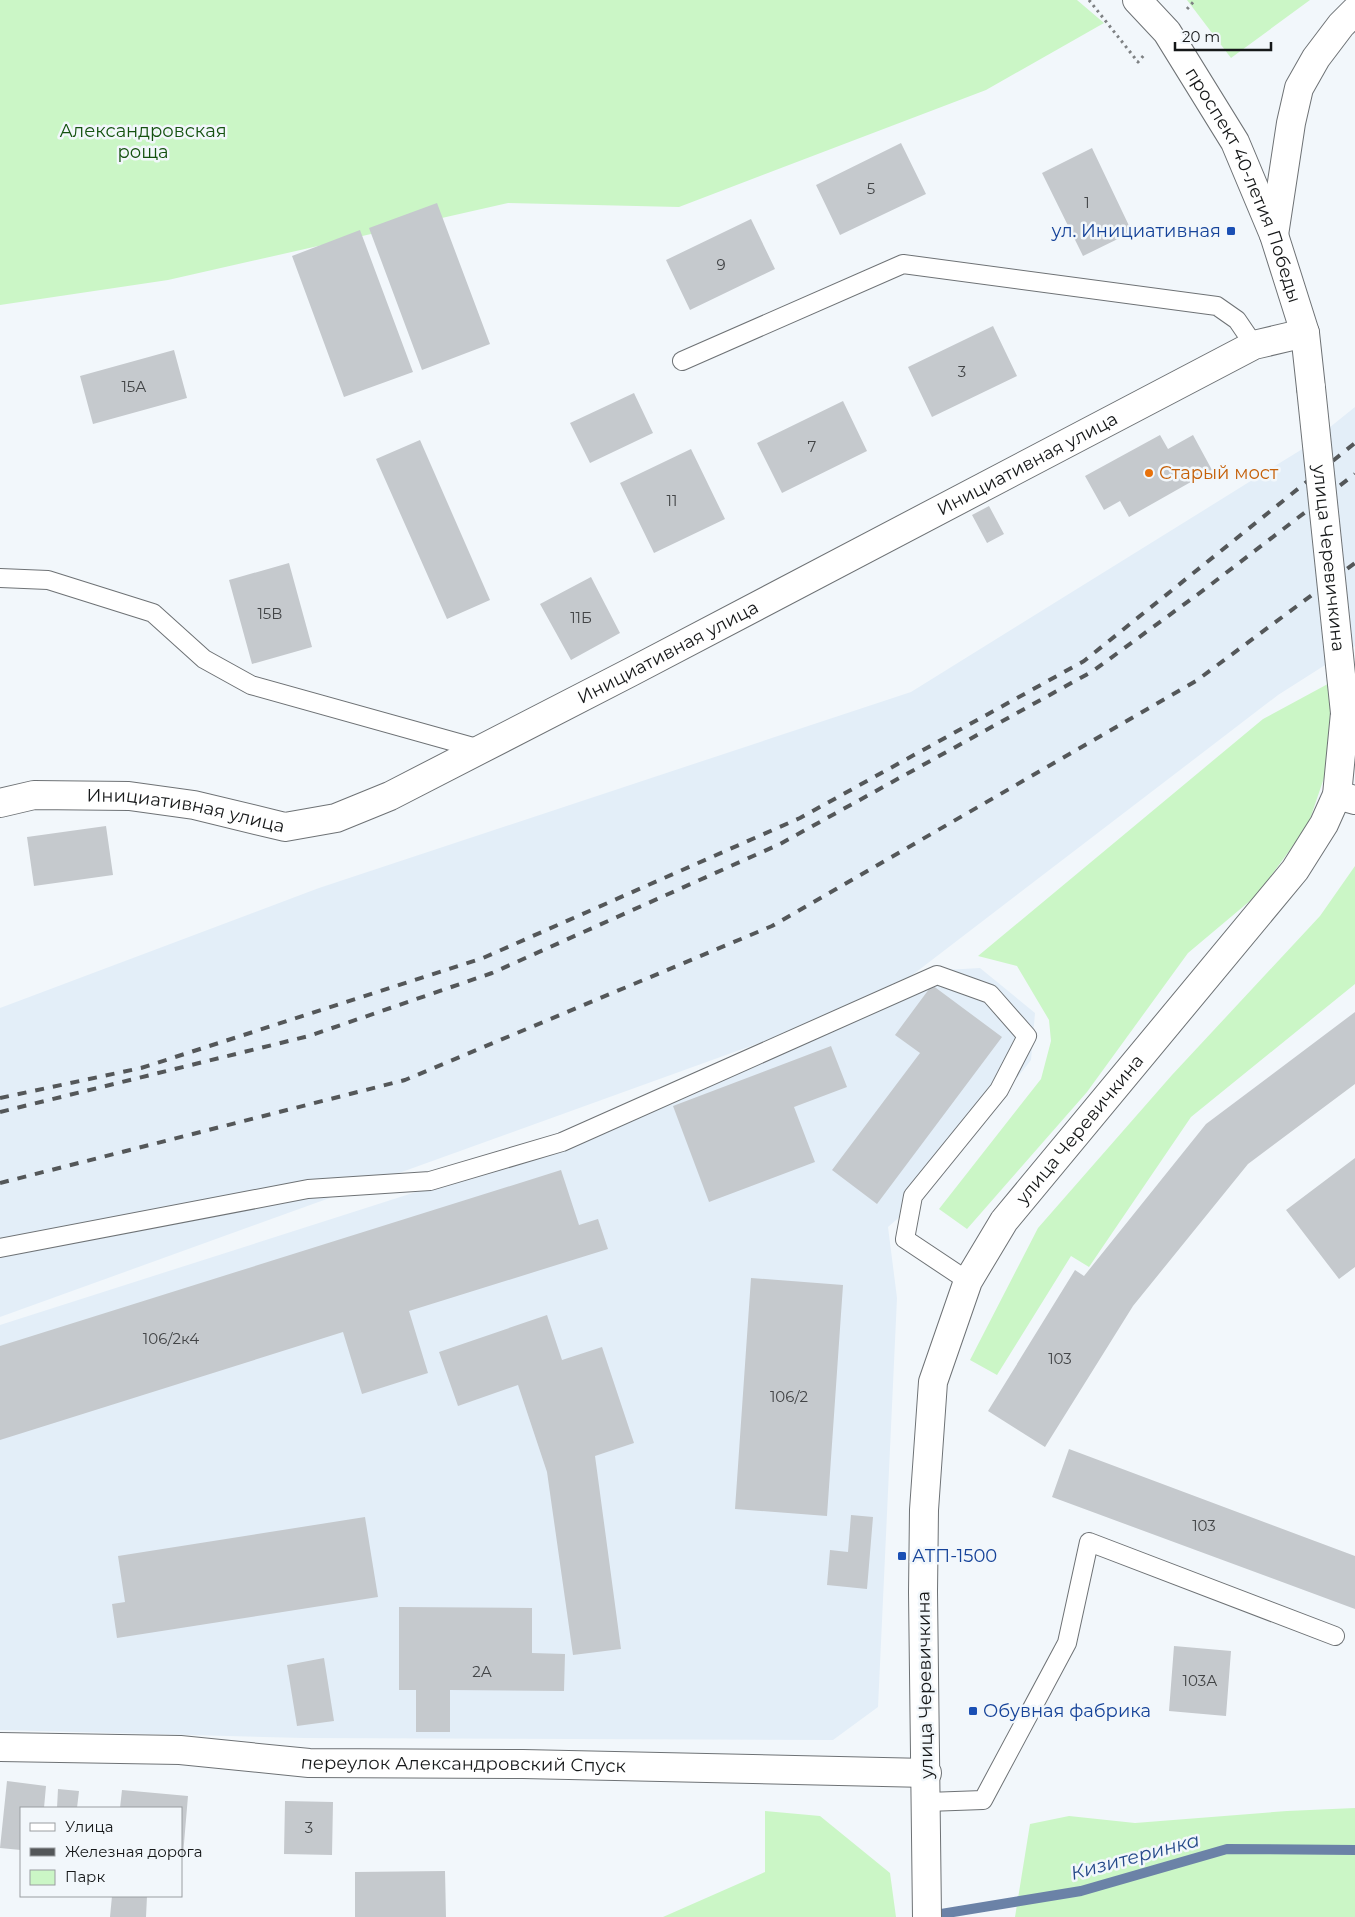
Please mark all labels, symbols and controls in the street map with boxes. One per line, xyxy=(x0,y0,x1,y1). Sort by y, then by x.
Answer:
scale bar xyxy=(1175,20,1271,52)
text: 20 m xyxy=(1182,27,1220,46)
street label: проспект 40-летия Победы xyxy=(1181,63,1306,306)
park label: Александровская роща xyxy=(59,120,227,163)
house number: 5 xyxy=(867,179,875,198)
house number: 1 xyxy=(1084,193,1090,212)
place label: ул. Инициативная xyxy=(1051,220,1221,242)
marker: ул. Инициативная xyxy=(1225,225,1237,237)
house number: 9 xyxy=(716,255,726,274)
house number: 3 xyxy=(958,362,966,381)
house number: 15А xyxy=(121,377,147,396)
street label: Инициативная улица xyxy=(933,407,1122,520)
house number: 7 xyxy=(808,437,817,456)
place label: Старый мост xyxy=(1159,462,1279,484)
street label: улица Черевичкина xyxy=(1308,462,1350,653)
marker: Старый мост xyxy=(1143,467,1155,479)
house number: 11 xyxy=(667,491,677,510)
street label: Инициативная улица xyxy=(574,596,762,709)
house number: 15В xyxy=(257,604,283,623)
house number: 11Б xyxy=(570,608,592,627)
street label: Инициативная улица xyxy=(86,785,287,838)
street label: улица Черевичкина xyxy=(1011,1050,1148,1210)
house number: 106/2к4 xyxy=(143,1329,199,1348)
house number: 103 xyxy=(1048,1349,1072,1368)
house number: 106/2 xyxy=(770,1387,808,1406)
house number: 103 xyxy=(1192,1516,1216,1535)
place label: АТП-1500 xyxy=(912,1545,997,1567)
marker: АТП-1500 xyxy=(896,1550,908,1562)
street label: улица Черевичкина xyxy=(912,1591,938,1780)
house number: 2А xyxy=(472,1662,492,1681)
house number: 103А xyxy=(1183,1671,1217,1690)
place label: Обувная фабрика xyxy=(983,1700,1151,1722)
marker: Обувная фабрика xyxy=(967,1705,979,1717)
street label: переулок Александровский Спуск xyxy=(300,1751,627,1777)
legend xyxy=(20,1807,182,1897)
text: Улица xyxy=(65,1817,113,1836)
house number: 3 xyxy=(305,1818,313,1837)
water label: Кизитеринка xyxy=(1068,1828,1202,1885)
text: Железная дорога xyxy=(65,1842,202,1861)
text: Парк xyxy=(65,1867,105,1886)

